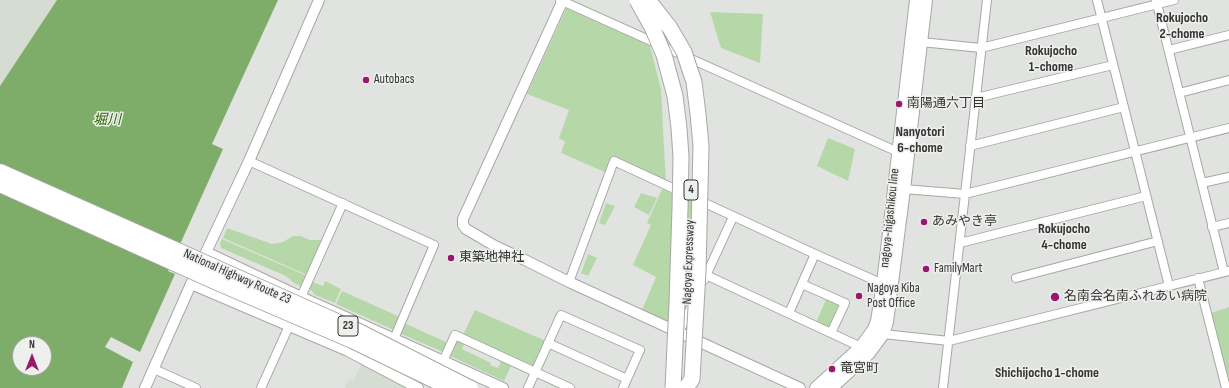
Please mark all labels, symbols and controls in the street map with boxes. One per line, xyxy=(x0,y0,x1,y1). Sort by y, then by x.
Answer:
district label: Rokujocho 2-chome xyxy=(1156,10,1208,42)
district label: Rokujocho 1-chome xyxy=(1025,43,1077,76)
place label: Autobacs xyxy=(374,72,415,88)
marker: Autobacs xyxy=(361,75,371,85)
place label: 南陽通六丁目 xyxy=(907,96,985,112)
marker: 南陽通六丁目 xyxy=(894,99,904,109)
water label: 堀川 xyxy=(93,112,121,128)
district label: Nanyotori 6-chome xyxy=(895,124,945,156)
street label: nagoya-higashikou line xyxy=(877,168,903,268)
road number: 4 xyxy=(684,180,698,200)
place label: あみやき亭 xyxy=(932,214,997,230)
marker: あみやき亭 xyxy=(919,217,929,227)
street label: Nagoya Expressway xyxy=(680,219,698,305)
district label: Rokujocho 4-chome xyxy=(1038,221,1090,254)
street label: National Highway Route 23 xyxy=(181,246,293,308)
place label: 東築地神社 xyxy=(459,250,524,266)
marker: 東築地神社 xyxy=(446,253,456,263)
place label: FamilyMart xyxy=(934,261,982,277)
marker: FamilyMart xyxy=(921,264,931,274)
place label: Nagoya Kiba Post Office xyxy=(867,281,920,312)
place label: 名南会名南ふれあい病院 xyxy=(1064,289,1207,305)
marker: Nagoya Kiba Post Office xyxy=(854,291,864,301)
marker: 名南会名南ふれあい病院 xyxy=(1049,291,1061,303)
road number: 23 xyxy=(338,316,358,336)
north arrow xyxy=(12,336,52,376)
text: N xyxy=(29,338,35,351)
place label: 竜宮町 xyxy=(840,361,879,377)
marker: 竜宮町 xyxy=(827,364,837,374)
district label: Shichijocho 1-chome xyxy=(995,365,1099,381)

